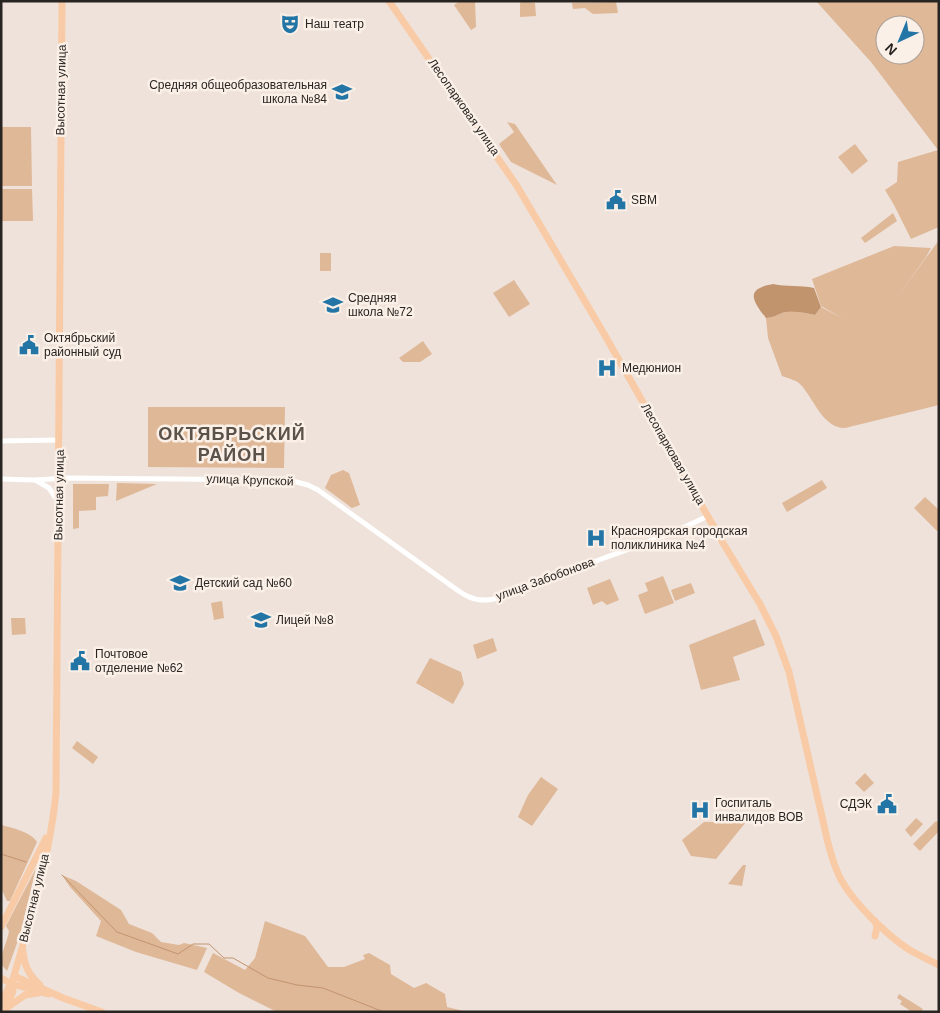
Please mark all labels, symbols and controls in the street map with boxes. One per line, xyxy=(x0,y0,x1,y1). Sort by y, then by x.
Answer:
theatre icon: Наш театр xyxy=(279,13,301,35)
north arrow xyxy=(875,15,925,65)
place label: Наш театр xyxy=(305,17,364,31)
text: N xyxy=(882,40,900,59)
street label: Высотная улица xyxy=(53,44,69,136)
street label: Лесопарковая улица xyxy=(425,56,503,158)
place label: Средняя общеобразовательная школа №84 xyxy=(149,78,327,106)
school or university icon: Средняя общеобразовательная школа №84 xyxy=(331,81,353,103)
public building icon: SBM xyxy=(605,189,627,211)
place label: SBM xyxy=(631,193,657,207)
place label: Средняя школа №72 xyxy=(348,291,413,319)
school or university icon: Средняя школа №72 xyxy=(322,294,344,316)
place label: Октябрьский районный суд xyxy=(44,331,121,359)
public building icon: Октябрьский районный суд xyxy=(18,334,40,356)
hospital icon: Медюнион xyxy=(596,357,618,379)
place label: Медюнион xyxy=(622,361,681,375)
street label: Лесопарковая улица xyxy=(638,401,708,508)
district label: ОКТЯБРЬСКИЙ РАЙОН xyxy=(158,423,306,465)
street label: Высотная улица xyxy=(51,449,67,541)
street label: улица Крупской xyxy=(206,471,294,489)
place label: Красноярская городская поликлиника №4 xyxy=(611,524,747,552)
hospital icon: Красноярская городская поликлиника №4 xyxy=(585,527,607,549)
street label: улица Забобонова xyxy=(494,555,596,603)
school or university icon: Детский сад №60 xyxy=(169,572,191,594)
place label: Детский сад №60 xyxy=(195,576,292,590)
school or university icon: Лицей №8 xyxy=(250,609,272,631)
place label: Лицей №8 xyxy=(276,613,334,627)
place label: Почтовое отделение №62 xyxy=(95,647,183,675)
public building icon: Почтовое отделение №62 xyxy=(69,650,91,672)
public building icon: СДЭК xyxy=(876,793,898,815)
place label: Госпиталь инвалидов ВОВ xyxy=(715,796,803,824)
place label: СДЭК xyxy=(840,797,872,811)
hospital icon: Госпиталь инвалидов ВОВ xyxy=(689,799,711,821)
street label: Высотная улица xyxy=(16,852,52,944)

